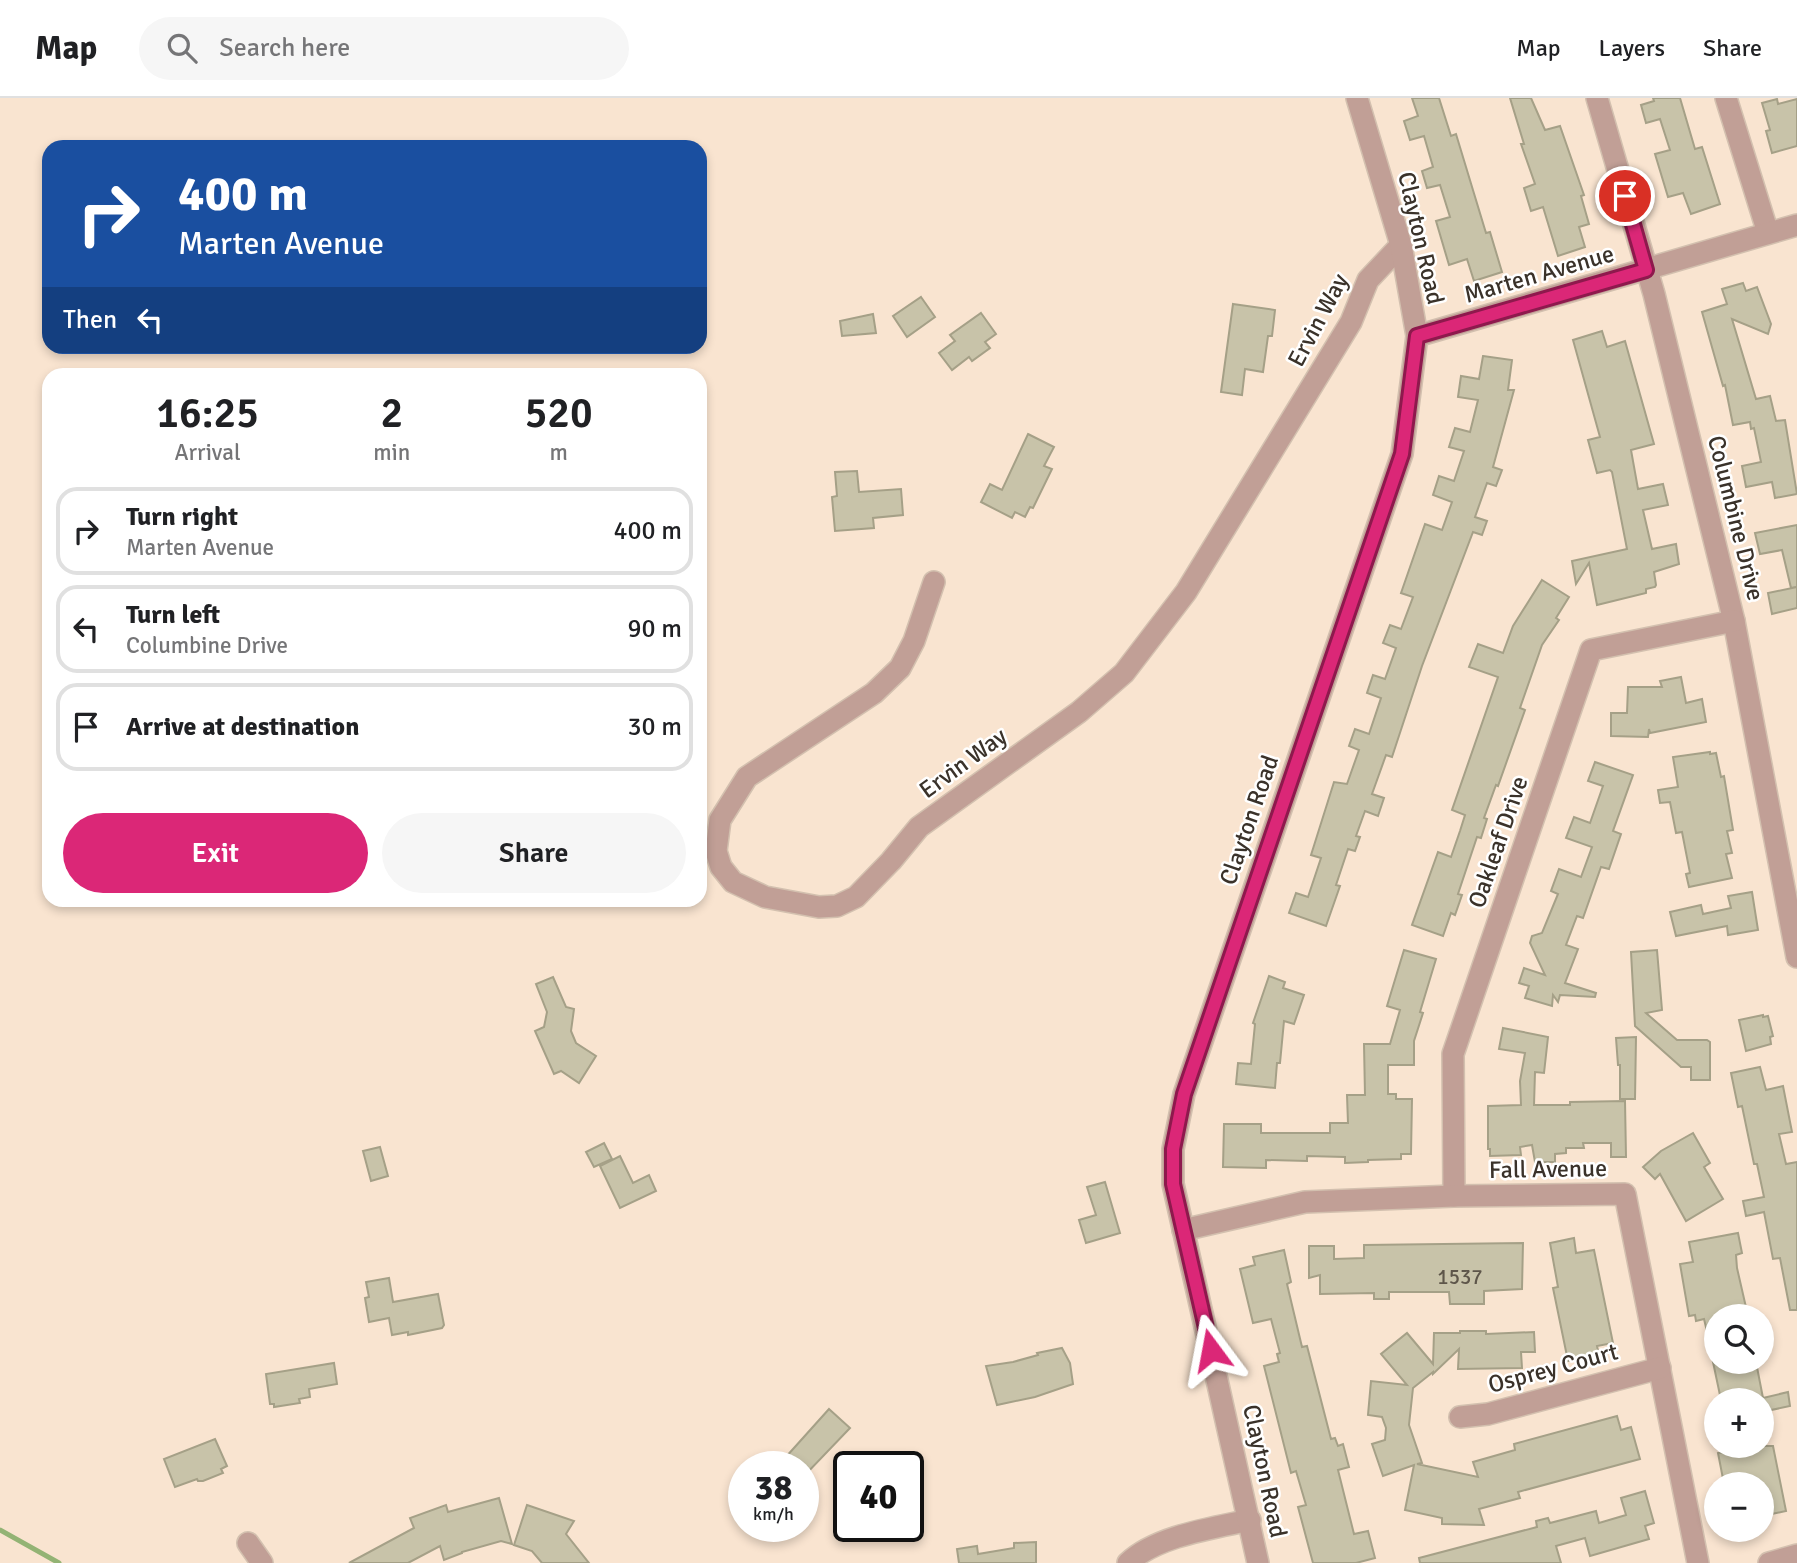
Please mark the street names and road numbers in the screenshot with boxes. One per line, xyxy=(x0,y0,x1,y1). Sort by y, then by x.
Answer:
street label: Clayton Road xyxy=(1391,169,1451,307)
street label: Marten Avenue xyxy=(1461,238,1617,310)
street label: Ervin Way xyxy=(1281,268,1355,372)
street label: Columbine Drive xyxy=(1701,432,1771,604)
street label: Ervin Way xyxy=(913,721,1013,805)
street label: Clayton Road xyxy=(1213,751,1285,889)
street label: Oakleaf Drive xyxy=(1461,772,1535,912)
street label: Fall Avenue xyxy=(1489,1153,1607,1185)
street label: Osprey Court xyxy=(1485,1336,1621,1400)
street label: Clayton Road xyxy=(1236,1402,1294,1540)

